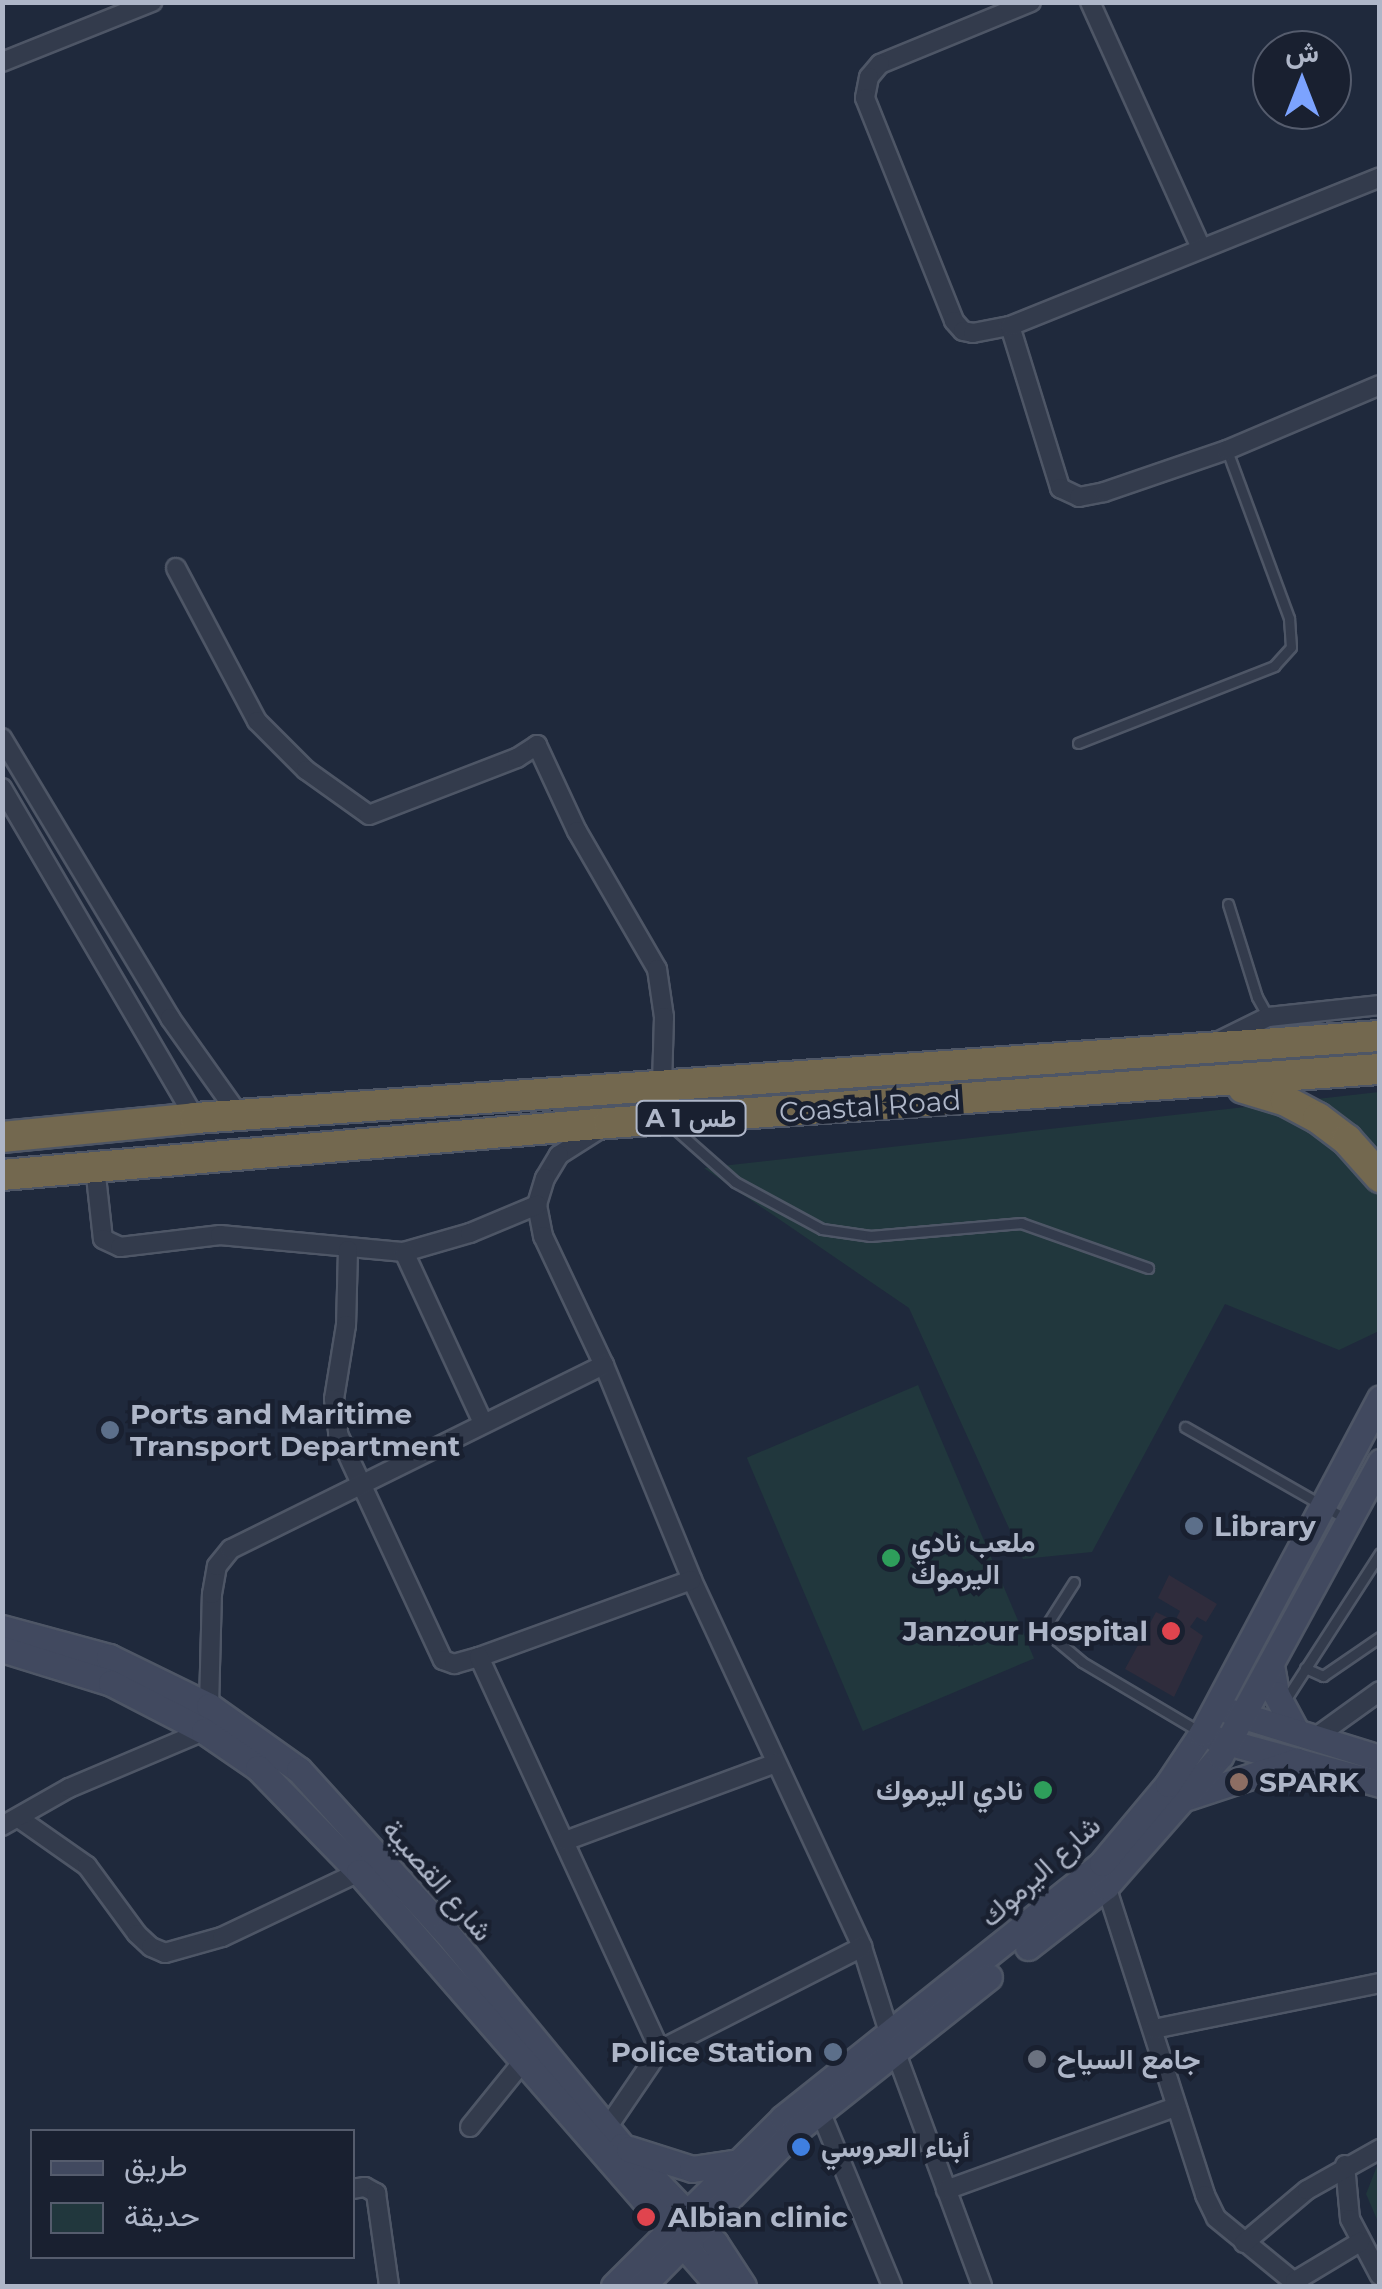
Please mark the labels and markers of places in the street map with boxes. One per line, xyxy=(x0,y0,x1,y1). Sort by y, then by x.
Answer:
place label: Ports and Maritime Transport Department xyxy=(130,1397,460,1463)
marker: Ports and Maritime Transport Department xyxy=(99,1419,121,1441)
place label: Library xyxy=(1214,1509,1316,1543)
marker: Library xyxy=(1183,1515,1205,1537)
place label: ملعب نادي اليرموك xyxy=(911,1525,1035,1591)
marker: ملعب نادي اليرموك xyxy=(880,1547,902,1569)
place label: Janzour Hospital xyxy=(903,1614,1148,1648)
marker: Janzour Hospital xyxy=(1158,1618,1184,1644)
place label: SPARK xyxy=(1259,1765,1359,1799)
marker: SPARK xyxy=(1228,1771,1250,1793)
place label: نادي اليرموك xyxy=(876,1773,1023,1807)
marker: نادي اليرموك xyxy=(1032,1779,1054,1801)
place label: Police Station xyxy=(611,2035,813,2069)
marker: Police Station xyxy=(822,2041,844,2063)
place label: جامع السياح xyxy=(1057,2042,1200,2076)
marker: جامع السياح xyxy=(1026,2048,1048,2070)
place label: أبناء العروسي xyxy=(821,2130,970,2164)
marker: أبناء العروسي xyxy=(790,2136,812,2158)
place label: Albian clinic xyxy=(668,2200,848,2234)
marker: Albian clinic xyxy=(633,2204,659,2230)

